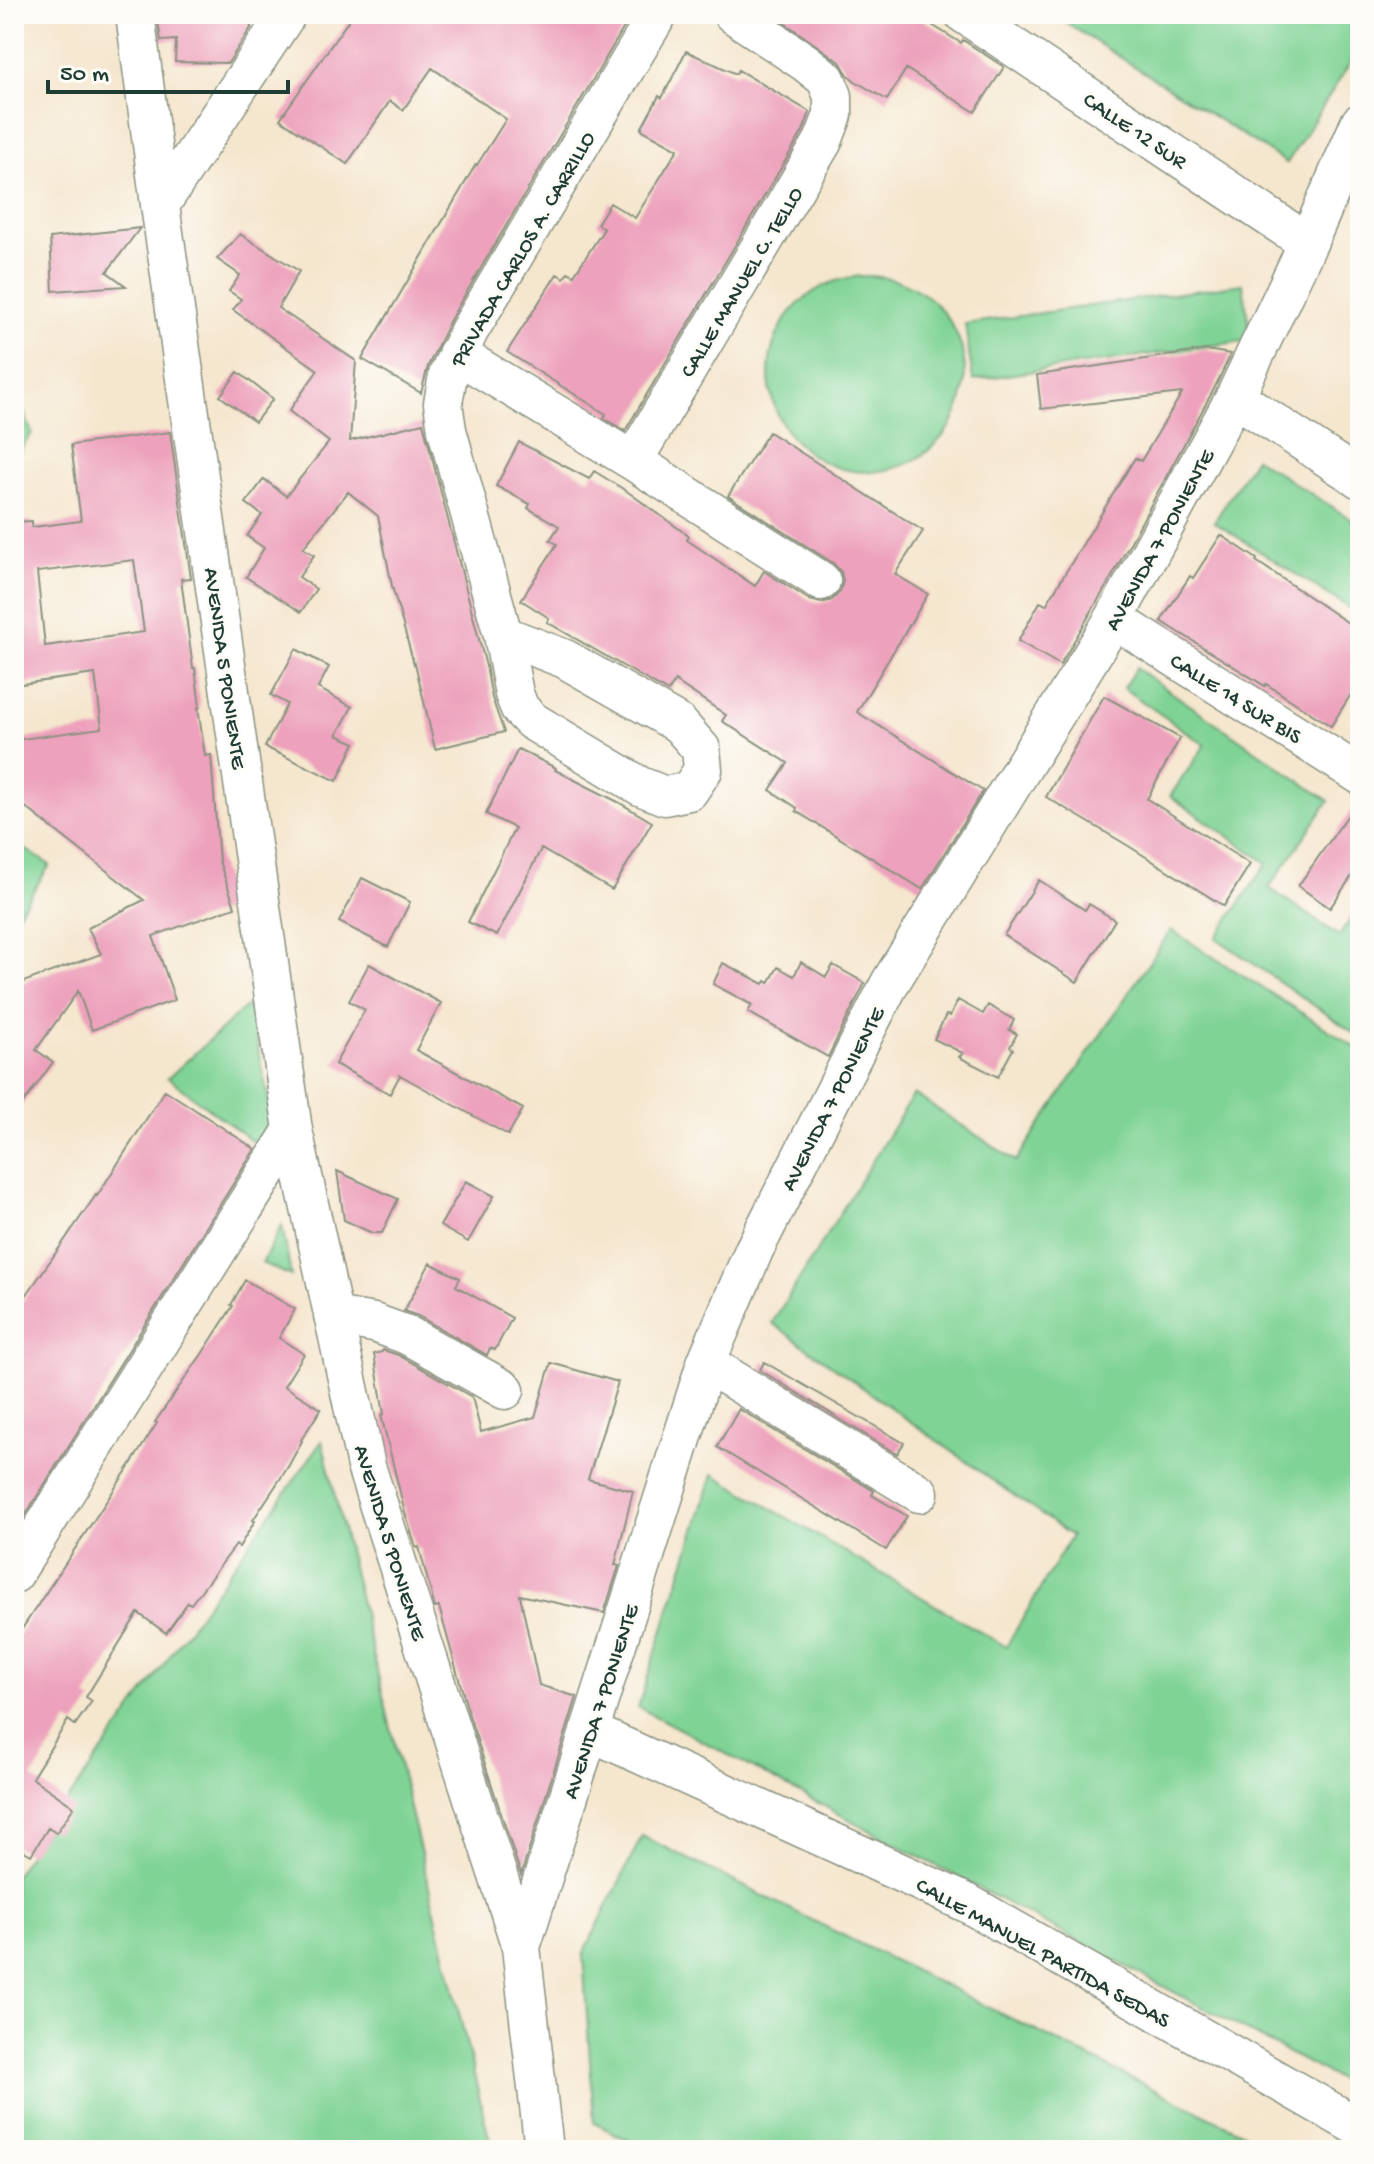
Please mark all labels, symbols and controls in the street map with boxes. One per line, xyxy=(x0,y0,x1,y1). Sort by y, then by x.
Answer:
scale bar xyxy=(48,44,288,94)
text: 50 m xyxy=(60,61,109,90)
street label: CALLE 12 SUR xyxy=(1077,88,1192,177)
street label: PRIVADA CARLOS A. CARRILLO xyxy=(446,128,603,373)
street label: CALLE MANUEL C. TELLO xyxy=(676,183,811,383)
street label: AVENIDA 7 PONIENTE xyxy=(1101,445,1223,636)
street label: AVENIDA 5 PONIENTE xyxy=(196,566,250,772)
street label: CALLE 14 SUR BIS xyxy=(1164,649,1306,752)
street label: AVENIDA 7 PONIENTE xyxy=(777,1002,893,1196)
street label: AVENIDA 5 PONIENTE xyxy=(346,1442,431,1645)
street label: AVENIDA 7 PONIENTE xyxy=(559,1600,647,1803)
street label: CALLE MANUEL PARTIDA SEDAS xyxy=(910,1874,1174,2036)

